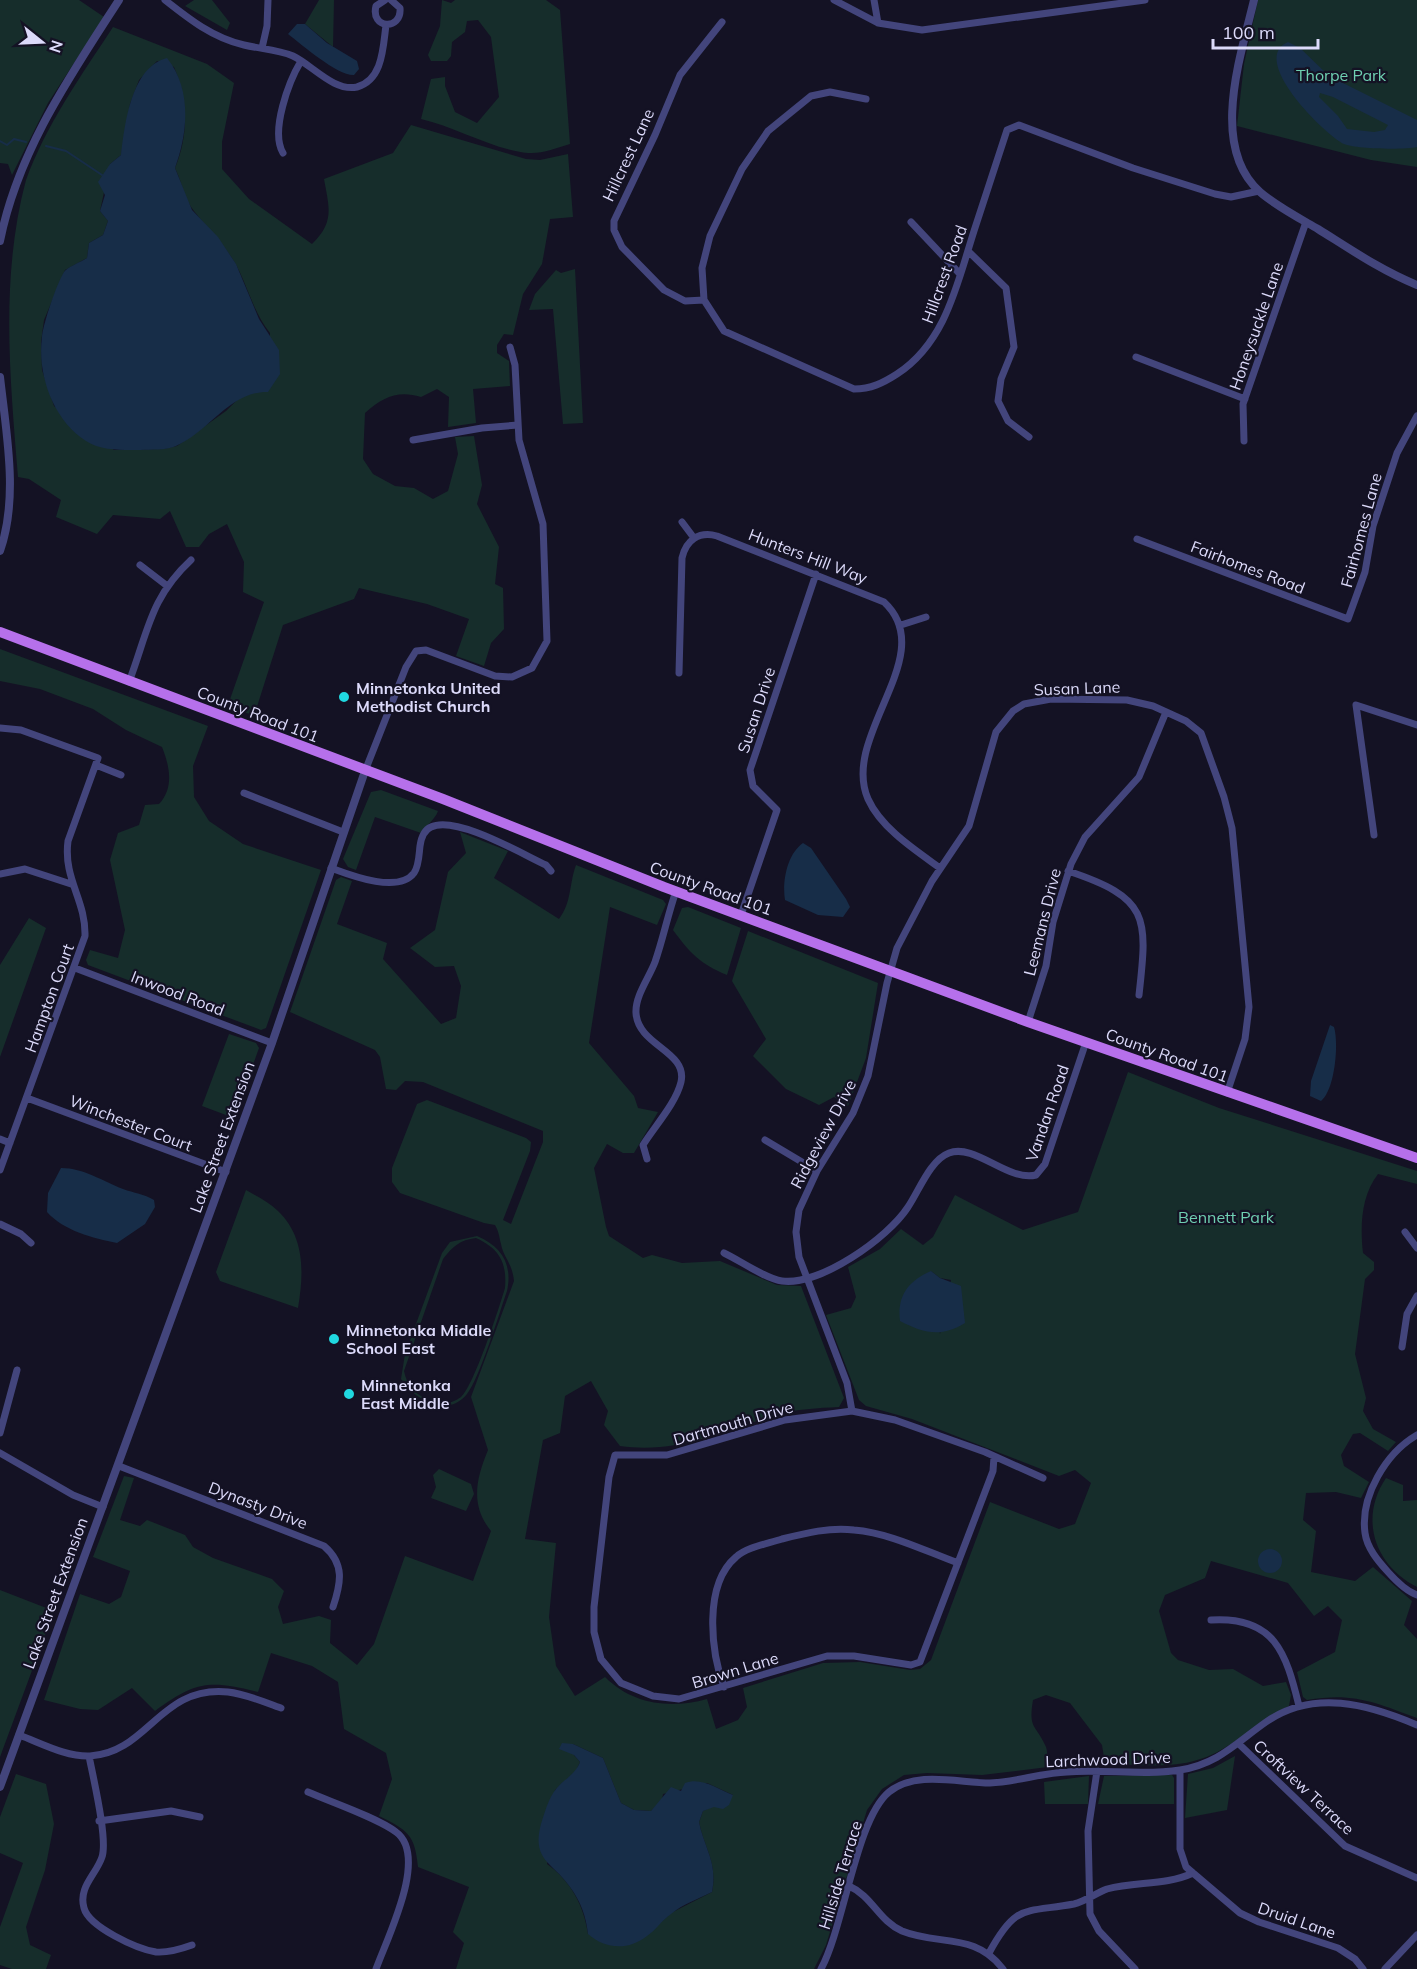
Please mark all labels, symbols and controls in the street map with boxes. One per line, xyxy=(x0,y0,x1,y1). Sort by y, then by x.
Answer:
north arrow xyxy=(12,12,72,72)
scale bar xyxy=(1213,12,1318,50)
text: 100 m xyxy=(1222,21,1275,44)
text: N xyxy=(45,38,68,55)
park label: Thorpe Park xyxy=(1296,65,1387,85)
street label: Hillcrest Lane xyxy=(598,105,658,205)
street label: Hillcrest Road xyxy=(917,222,971,326)
street label: Honeysuckle Lane xyxy=(1225,259,1287,393)
street label: Fairhomes Lane xyxy=(1336,471,1386,589)
street label: Hunters Hill Way xyxy=(746,524,871,588)
street label: Fairhomes Road xyxy=(1188,536,1308,598)
street label: Susan Drive xyxy=(733,665,779,755)
street label: Susan Lane xyxy=(1033,676,1121,700)
place label: Minnetonka United Methodist Church xyxy=(356,678,501,716)
street label: County Road 101 xyxy=(194,682,322,746)
marker: Minnetonka United Methodist Church xyxy=(337,690,351,704)
street label: County Road 101 xyxy=(647,857,775,919)
street label: Leemans Drive xyxy=(1019,866,1065,978)
street label: Hampton Court xyxy=(20,941,78,1055)
street label: Inwood Road xyxy=(128,966,228,1020)
street label: County Road 101 xyxy=(1103,1024,1231,1086)
street label: Lake Street Extension xyxy=(185,1059,259,1215)
street label: Vandan Road xyxy=(1021,1062,1073,1164)
street label: Ridgeview Drive xyxy=(786,1076,860,1192)
street label: Winchester Court xyxy=(67,1090,195,1156)
park label: Bennett Park xyxy=(1178,1207,1275,1227)
place label: Minnetonka Middle School East xyxy=(346,1320,491,1358)
marker: Minnetonka Middle School East xyxy=(327,1332,341,1346)
place label: Minnetonka East Middle xyxy=(361,1375,451,1413)
marker: Minnetonka East Middle xyxy=(342,1387,356,1401)
street label: Dartmouth Drive xyxy=(671,1396,795,1450)
street label: Dynasty Drive xyxy=(206,1477,310,1533)
street label: Lake Street Extension xyxy=(18,1515,92,1671)
street label: Brown Lane xyxy=(689,1647,781,1693)
street label: Croftview Terrace xyxy=(1250,1735,1358,1839)
street label: Larchwood Drive xyxy=(1045,1747,1171,1771)
street label: Hillside Terrace xyxy=(814,1818,866,1932)
street label: Druid Lane xyxy=(1255,1897,1339,1943)

